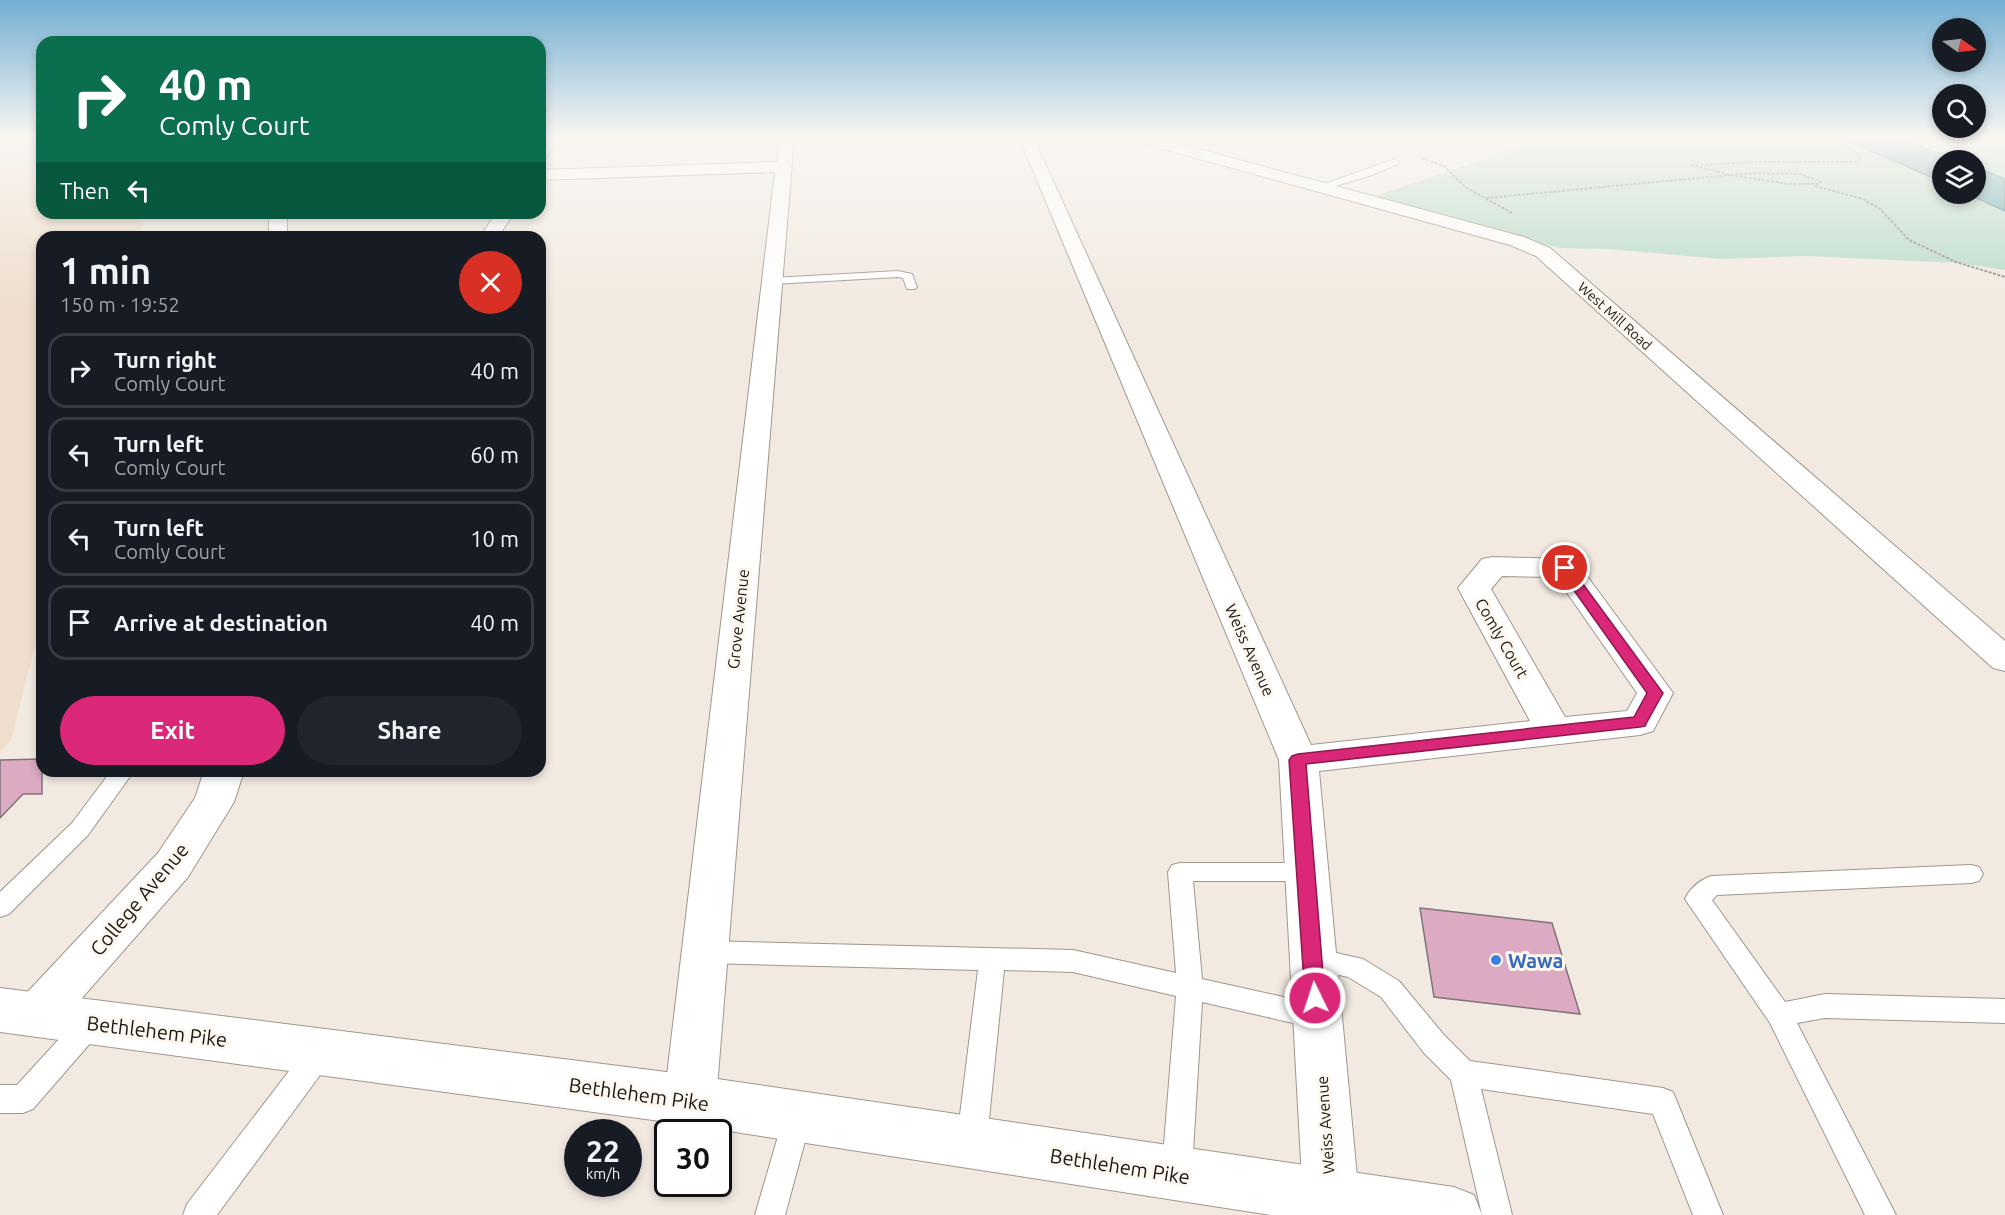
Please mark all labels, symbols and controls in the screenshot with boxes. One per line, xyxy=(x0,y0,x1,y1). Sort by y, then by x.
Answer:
north arrow xyxy=(1932,18,1986,72)
map controls xyxy=(1932,18,1986,204)
icon: right xyxy=(60,60,138,138)
text: 40 m xyxy=(159,61,253,108)
button: search xyxy=(1932,84,1986,138)
text: Comly Court xyxy=(159,110,309,140)
button: layers xyxy=(1932,150,1986,204)
icon: left xyxy=(122,174,155,207)
text: Then xyxy=(60,178,110,203)
text: 1 min xyxy=(60,250,151,291)
button: close xyxy=(459,251,522,314)
street label: West Mill Road xyxy=(1575,279,1655,353)
text: 150 m · 19:52 xyxy=(60,293,180,316)
text: Turn right xyxy=(114,347,216,372)
icon: right xyxy=(63,354,96,387)
text: 40 m xyxy=(470,358,519,383)
text: Comly Court xyxy=(114,372,225,395)
text: Turn left xyxy=(114,431,204,456)
icon: left xyxy=(63,438,96,471)
text: 60 m xyxy=(470,442,519,467)
text: Comly Court xyxy=(114,456,225,479)
text: Turn left xyxy=(114,515,204,540)
icon: left xyxy=(63,522,96,555)
text: 10 m xyxy=(470,526,519,551)
text: Comly Court xyxy=(114,540,225,563)
pin xyxy=(1539,542,1590,593)
icon: arrive xyxy=(1548,551,1581,584)
street label: Grove Avenue xyxy=(724,568,752,670)
street label: Comly Court xyxy=(1472,595,1532,682)
street label: Weiss Avenue xyxy=(1222,601,1278,699)
icon: arrive xyxy=(63,606,96,639)
text: Arrive at destination xyxy=(114,610,328,635)
text: 40 m xyxy=(470,610,519,635)
button: Exit xyxy=(60,696,285,765)
button: Share xyxy=(297,696,522,765)
street label: College Avenue xyxy=(85,838,193,960)
place label: Wawa xyxy=(1508,949,1563,972)
marker: Wawa xyxy=(1489,953,1503,967)
position arrow xyxy=(1283,966,1347,1030)
street label: Bethlehem Pike xyxy=(86,1011,228,1051)
street label: Bethlehem Pike xyxy=(567,1073,711,1115)
street label: Weiss Avenue xyxy=(1313,1075,1337,1175)
speed limit sign: 30 xyxy=(654,1119,732,1197)
text: 22 xyxy=(586,1134,620,1168)
street label: Bethlehem Pike xyxy=(1048,1144,1192,1188)
text: km/h xyxy=(586,1165,620,1182)

